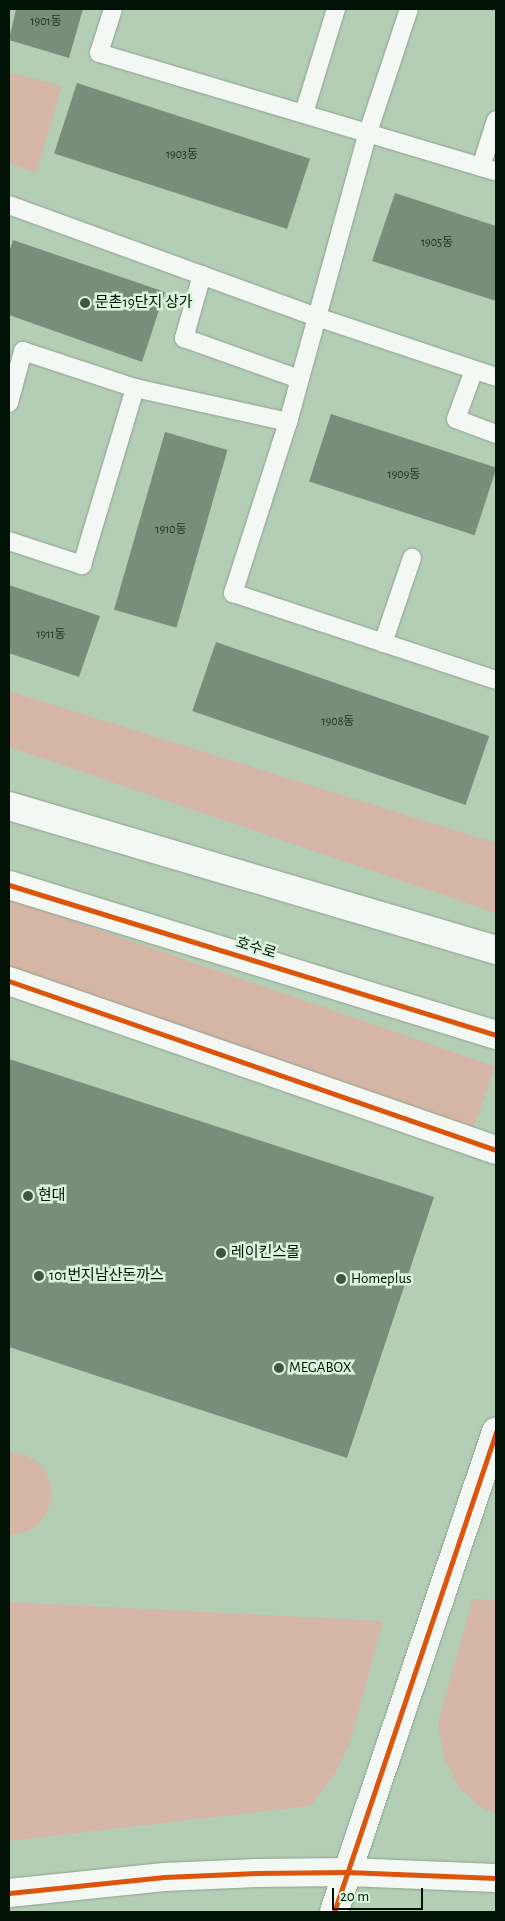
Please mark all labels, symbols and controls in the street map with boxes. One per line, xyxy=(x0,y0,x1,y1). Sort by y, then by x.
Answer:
house number: 1901동 xyxy=(30,15,62,29)
house number: 1903동 xyxy=(166,148,198,162)
house number: 1905동 xyxy=(421,236,453,250)
place label: 문촌19단지 상가 xyxy=(95,294,192,312)
marker: 문촌19단지 상가 xyxy=(79,297,91,309)
house number: 1909동 xyxy=(388,468,420,482)
house number: 1910동 xyxy=(155,523,187,537)
house number: 1911동 xyxy=(36,628,66,642)
house number: 1908동 xyxy=(322,715,354,729)
street label: 호수로 xyxy=(234,933,278,963)
place label: 현대 xyxy=(38,1187,66,1205)
marker: 현대 xyxy=(22,1190,34,1202)
place label: 레이킨스몰 xyxy=(231,1244,300,1262)
marker: 레이킨스몰 xyxy=(215,1247,227,1259)
place label: 101번지남산돈까스 xyxy=(49,1267,164,1285)
marker: 101번지남산돈까스 xyxy=(33,1270,45,1282)
place label: Homeplus xyxy=(351,1270,412,1288)
marker: Homeplus xyxy=(335,1273,347,1285)
place label: MEGABOX xyxy=(289,1359,352,1377)
marker: MEGABOX xyxy=(273,1362,285,1374)
scale bar xyxy=(335,1878,426,1910)
text: 20 m xyxy=(340,1889,369,1904)

